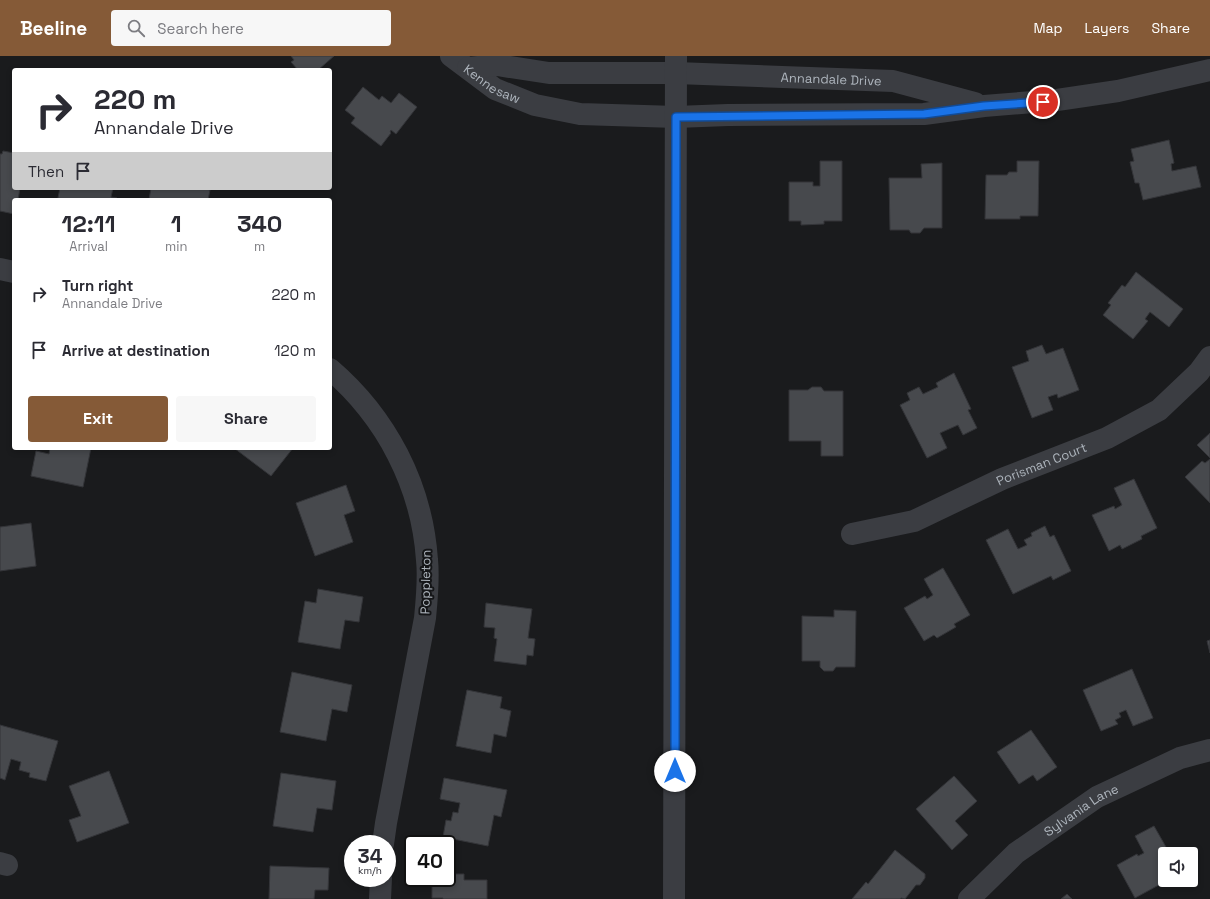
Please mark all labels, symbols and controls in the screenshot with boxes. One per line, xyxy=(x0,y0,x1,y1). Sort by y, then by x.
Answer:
search box xyxy=(111,10,391,46)
text: Beeline xyxy=(20,16,87,41)
icon: search xyxy=(125,17,147,39)
text: Search here xyxy=(157,19,244,38)
text: Map xyxy=(1033,19,1063,37)
text: Layers xyxy=(1085,19,1129,37)
text: Share xyxy=(1151,19,1190,37)
street label: Kennesaw xyxy=(460,61,523,107)
street label: Annandale Drive xyxy=(780,69,882,90)
text: 220 m xyxy=(94,81,176,117)
icon: right xyxy=(28,84,80,136)
pin xyxy=(1026,85,1060,119)
icon: arrive xyxy=(1032,91,1054,113)
text: Annandale Drive xyxy=(94,116,234,139)
icon: arrive xyxy=(72,160,94,182)
text: Then xyxy=(28,162,64,181)
text: 12:11 xyxy=(62,208,116,239)
text: 1 xyxy=(171,208,182,239)
text: 340 xyxy=(237,208,282,239)
text: Arrival xyxy=(69,238,108,255)
text: min xyxy=(165,238,187,255)
text: m xyxy=(254,238,265,255)
text: Turn right xyxy=(62,276,133,295)
icon: right xyxy=(28,283,50,305)
text: 220 m xyxy=(272,285,316,304)
text: Annandale Drive xyxy=(62,295,163,312)
icon: arrive xyxy=(28,339,50,361)
text: Arrive at destination xyxy=(62,341,210,360)
text: 120 m xyxy=(274,341,316,360)
button: Exit xyxy=(28,396,168,442)
button: Share xyxy=(176,396,316,442)
street label: Porisman Court xyxy=(993,439,1089,490)
street label: Poppleton xyxy=(416,549,435,615)
position arrow xyxy=(654,750,696,792)
street label: Sylvania Lane xyxy=(1041,780,1121,840)
speed limit sign: 40 xyxy=(404,835,456,887)
text: 34 xyxy=(358,843,382,869)
map controls xyxy=(1158,847,1198,887)
button: sound xyxy=(1158,847,1198,887)
text: km/h xyxy=(358,864,382,877)

